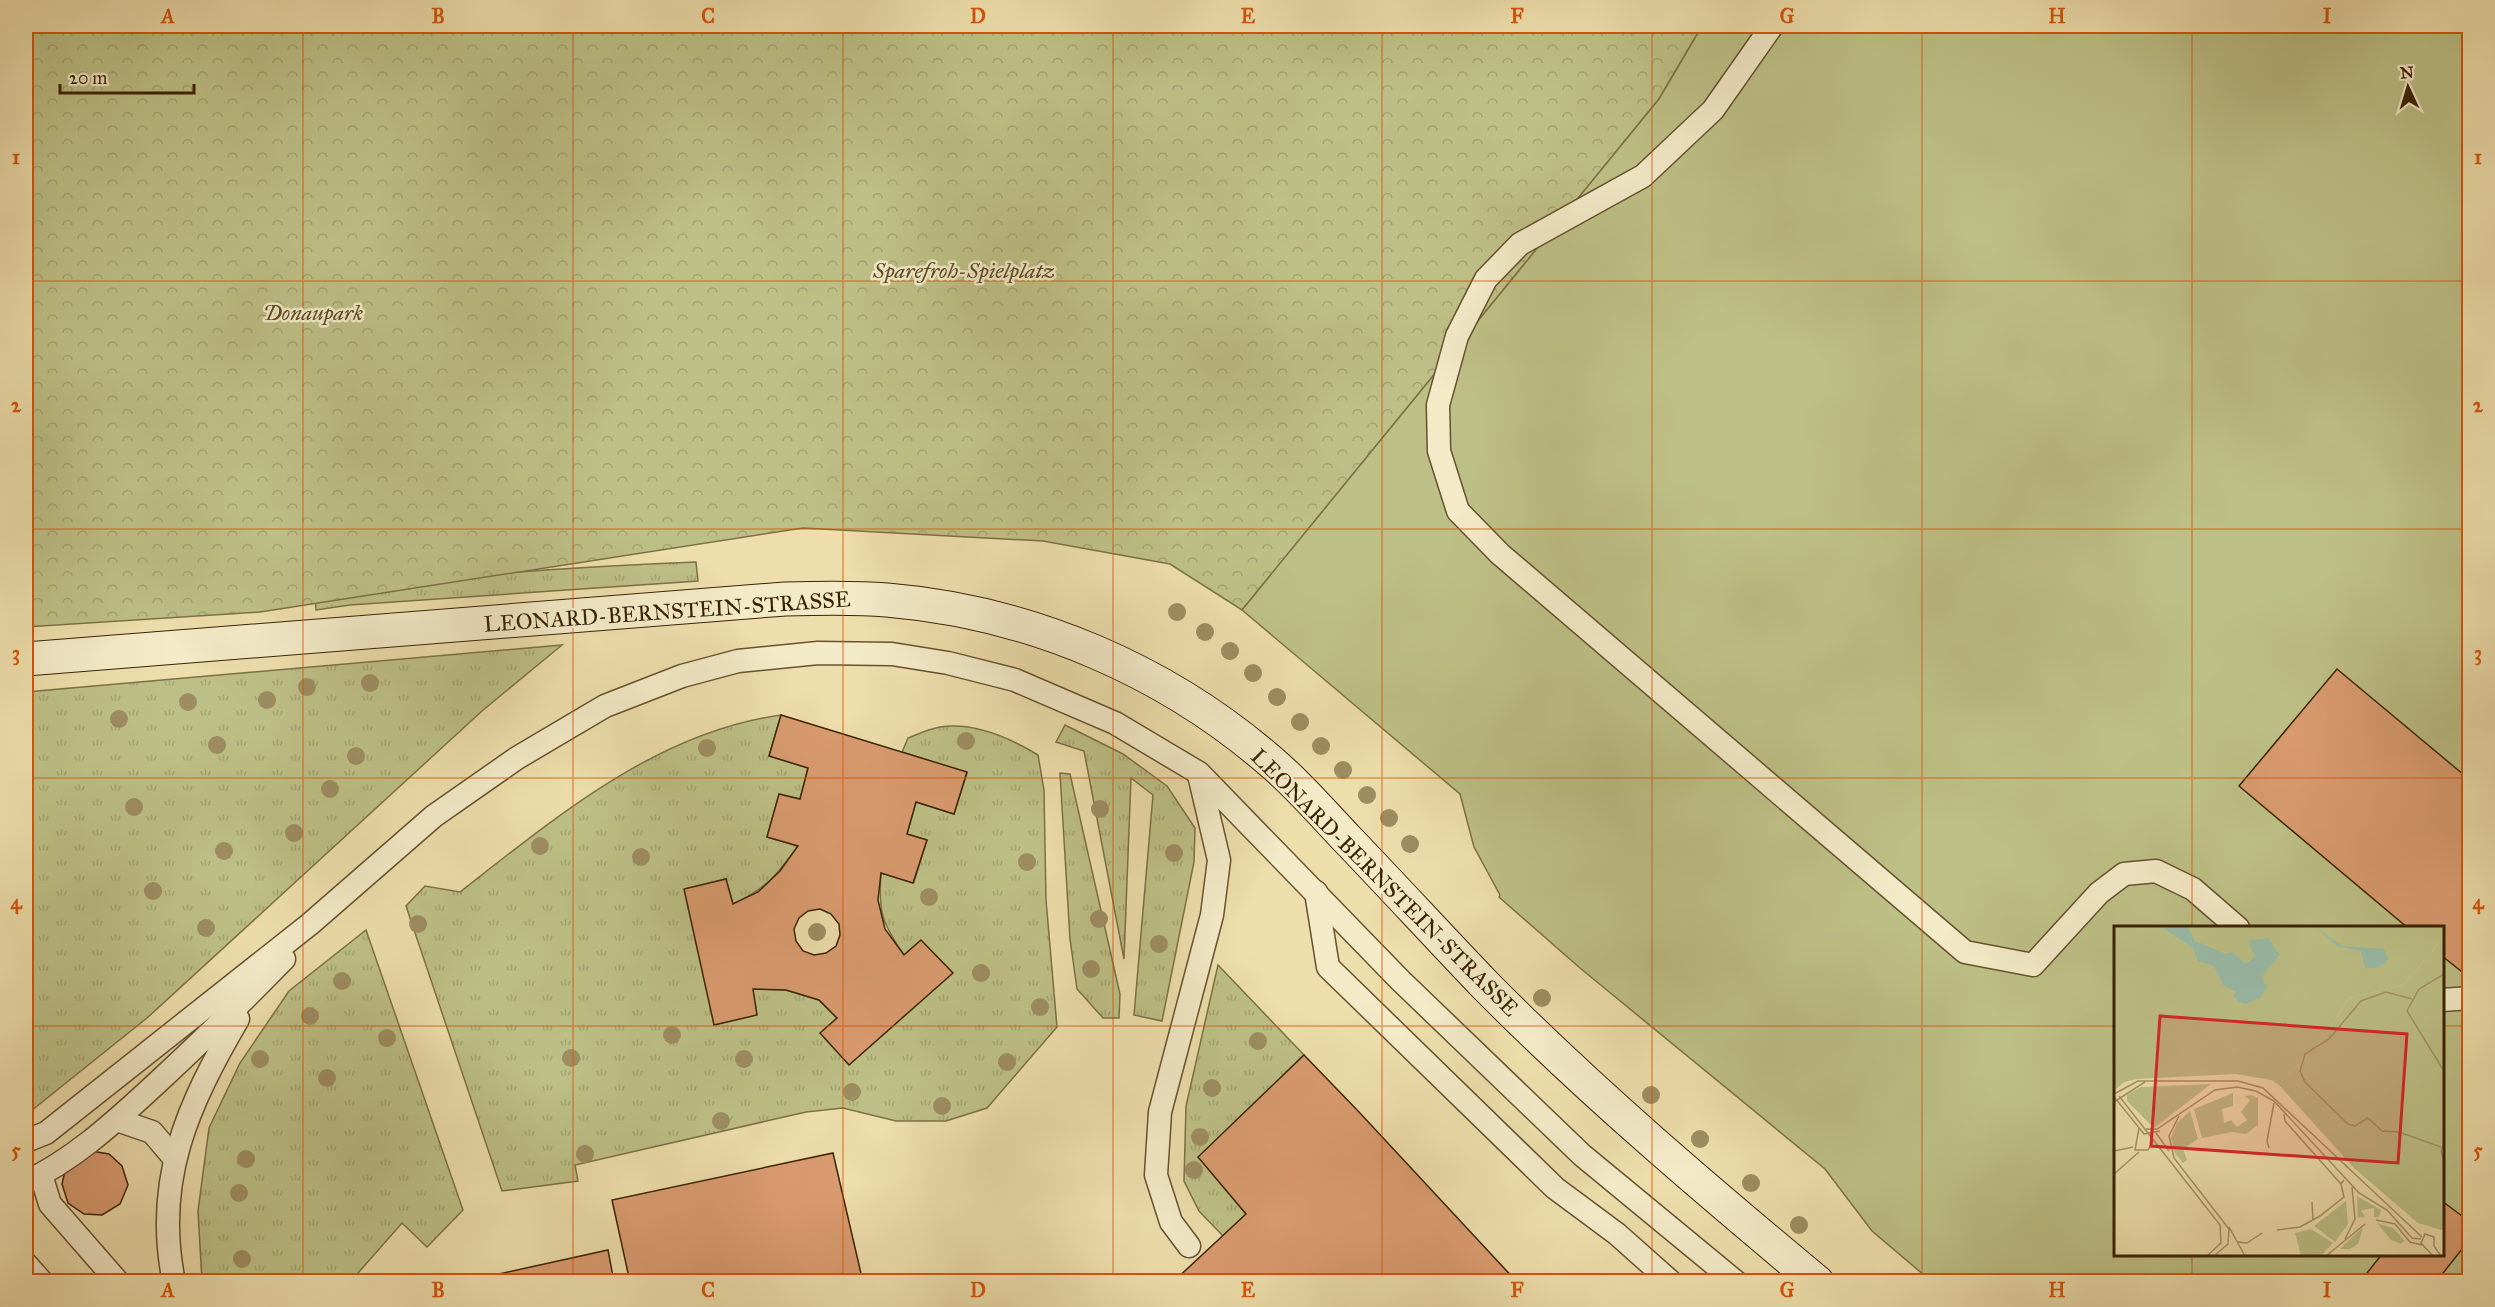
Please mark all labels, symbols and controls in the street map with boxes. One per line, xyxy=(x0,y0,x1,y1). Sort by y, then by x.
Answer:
text: A xyxy=(159,4,175,28)
text: B xyxy=(431,4,445,28)
text: C xyxy=(701,4,715,28)
text: D xyxy=(970,4,986,28)
text: E xyxy=(1241,4,1256,28)
text: F xyxy=(1510,4,1524,28)
text: G xyxy=(1780,4,1795,28)
text: H xyxy=(2048,4,2066,28)
text: I xyxy=(2323,4,2332,28)
scale bar xyxy=(60,57,194,95)
north arrow xyxy=(2378,57,2438,117)
text: N xyxy=(2400,63,2415,82)
text: 20 m xyxy=(69,67,107,89)
text: 1 xyxy=(12,145,20,169)
text: 1 xyxy=(2474,145,2482,169)
park label: Sparefroh-Spielplatz xyxy=(872,257,1055,284)
park label: Donaupark xyxy=(263,299,363,326)
text: 2 xyxy=(11,393,22,417)
text: 2 xyxy=(2473,393,2484,417)
street label: LEONARD-BERNSTEIN-STRASSE xyxy=(483,585,852,638)
text: 3 xyxy=(12,641,20,666)
text: 3 xyxy=(2474,641,2482,666)
street label: LEONARD-BERNSTEIN-STRASSE xyxy=(1245,743,1524,1022)
text: 4 xyxy=(10,890,22,915)
text: 4 xyxy=(2472,890,2484,915)
inset map xyxy=(2114,926,2444,1256)
text: 5 xyxy=(11,1138,21,1162)
text: 5 xyxy=(2473,1138,2483,1162)
text: A xyxy=(159,1278,175,1302)
text: B xyxy=(431,1278,445,1302)
text: C xyxy=(701,1278,715,1302)
text: D xyxy=(970,1278,986,1302)
text: E xyxy=(1241,1278,1256,1302)
text: F xyxy=(1510,1278,1524,1302)
text: G xyxy=(1780,1278,1795,1302)
text: H xyxy=(2048,1278,2066,1302)
text: I xyxy=(2323,1278,2332,1302)

